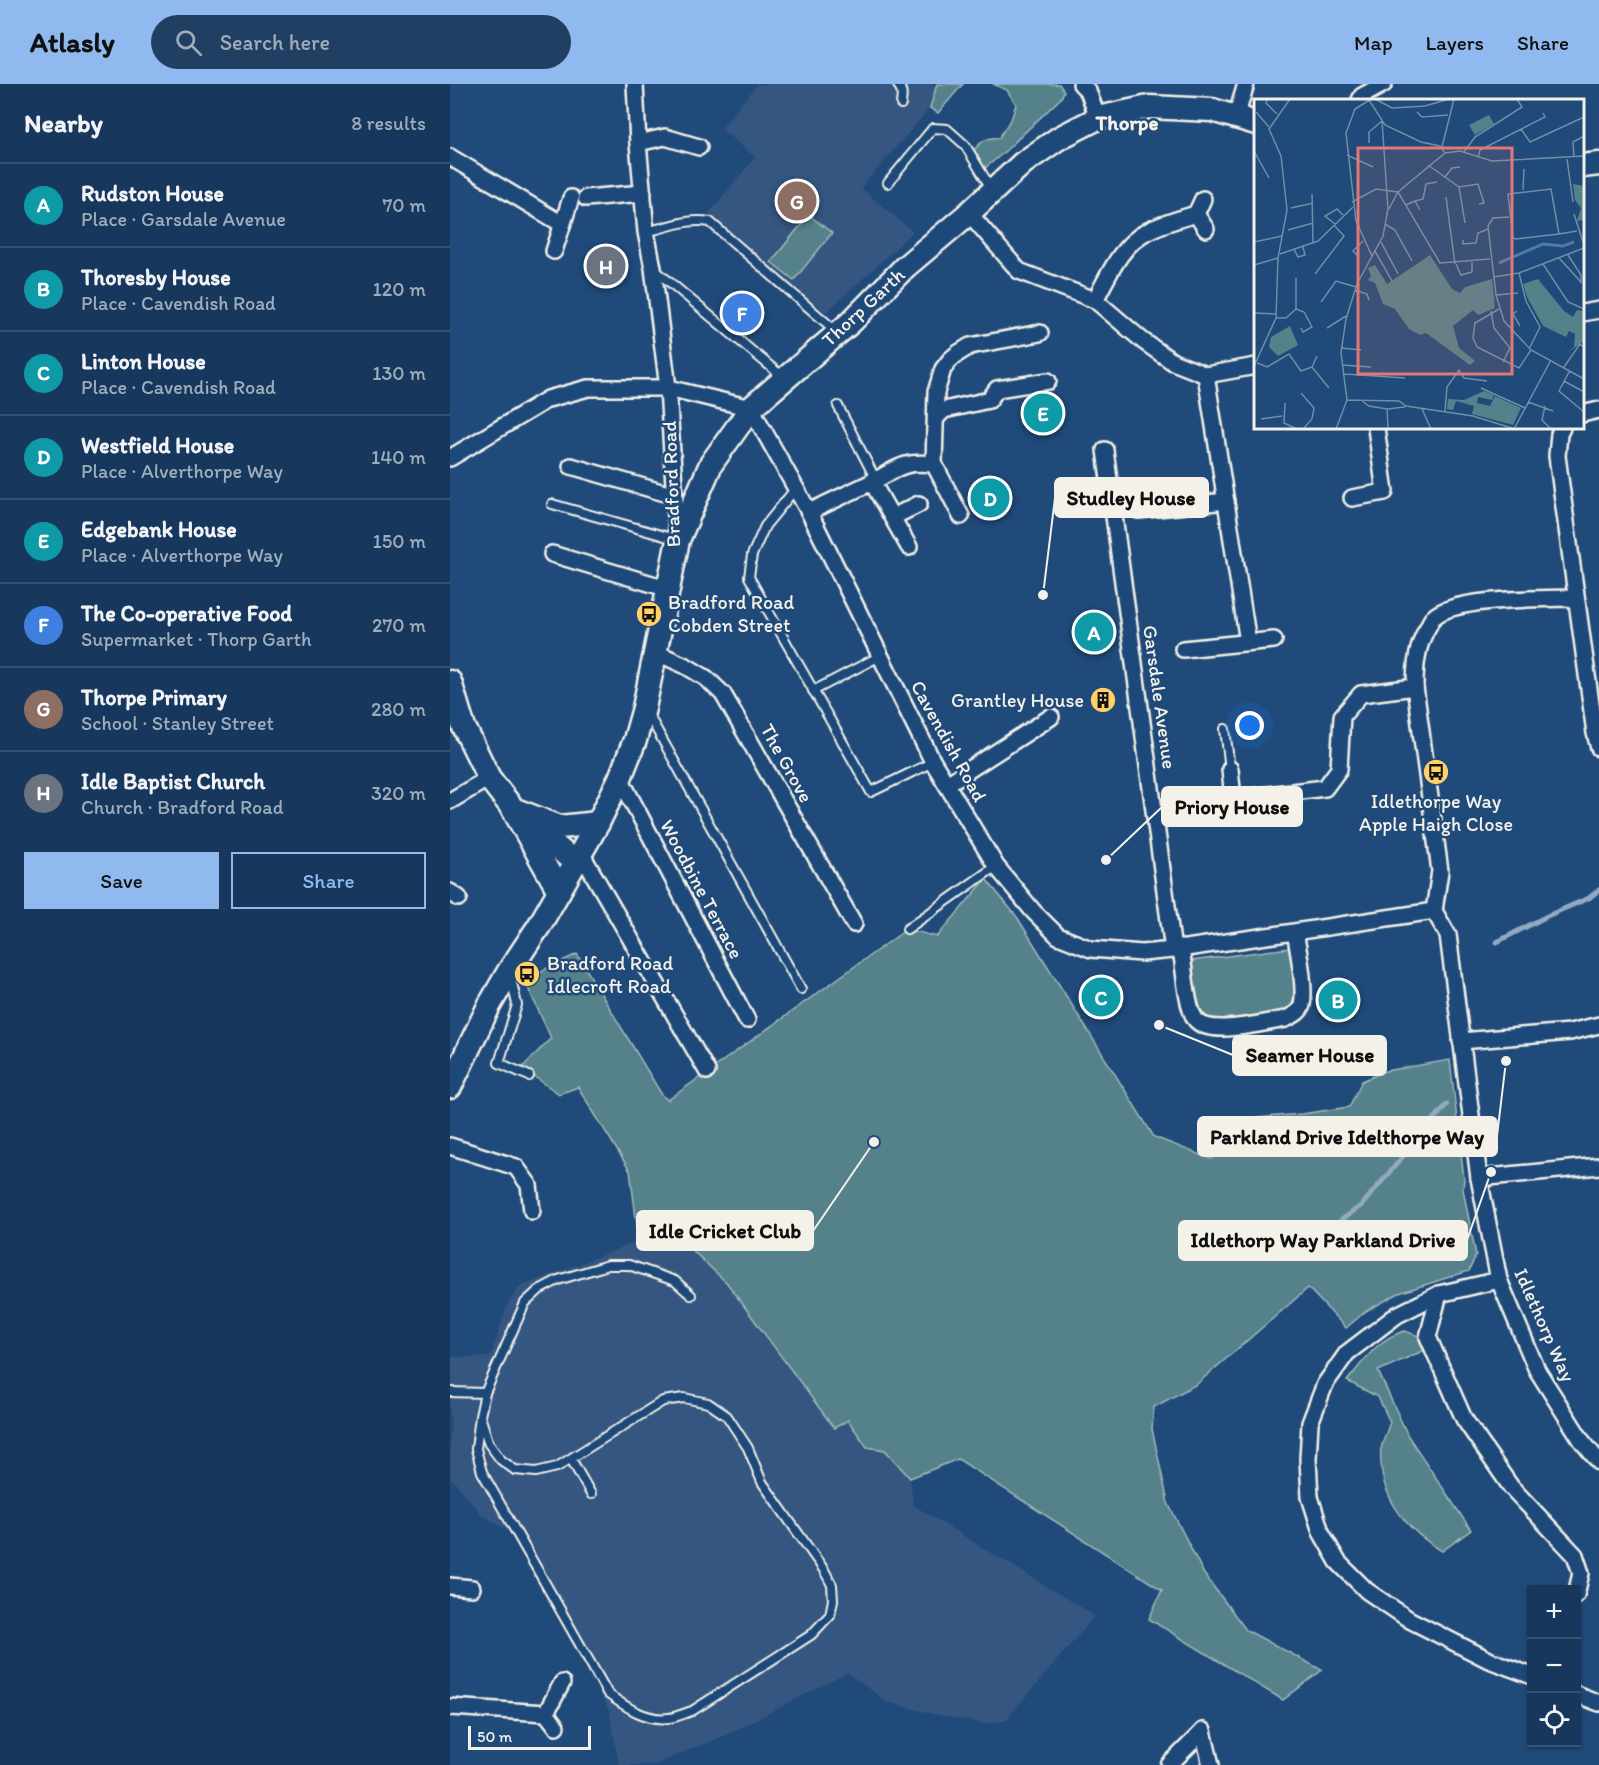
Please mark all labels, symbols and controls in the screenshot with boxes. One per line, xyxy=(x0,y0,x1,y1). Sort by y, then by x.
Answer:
search box xyxy=(151,15,571,69)
text: Atlasly xyxy=(30,25,115,59)
icon: search xyxy=(172,26,205,59)
text: Search here xyxy=(220,29,330,56)
text: Map xyxy=(1354,30,1393,55)
text: Layers xyxy=(1426,30,1484,55)
text: Share xyxy=(1517,30,1569,55)
inset map xyxy=(1254,99,1584,429)
text: Nearby xyxy=(24,107,103,139)
district label: Thorpe xyxy=(1095,110,1158,136)
text: 8 results xyxy=(351,111,426,135)
pin: G xyxy=(778,178,816,224)
text: Rudston House xyxy=(81,180,224,207)
text: A xyxy=(37,193,50,217)
text: 70 m xyxy=(382,193,426,217)
text: Place · Garsdale Avenue xyxy=(81,207,286,231)
pin: H xyxy=(586,244,626,288)
street label: Thorp Garth xyxy=(817,262,910,351)
text: Thoresby House xyxy=(81,264,231,291)
text: B xyxy=(37,277,50,301)
text: 120 m xyxy=(373,277,426,301)
pin: F xyxy=(722,290,762,336)
text: Place · Cavendish Road xyxy=(81,291,276,315)
text: Linton House xyxy=(81,348,206,375)
text: C xyxy=(37,361,50,385)
text: 130 m xyxy=(372,361,426,385)
text: Place · Cavendish Road xyxy=(81,375,276,399)
pin: E xyxy=(1024,390,1062,436)
street label: Bradford Road xyxy=(657,420,685,548)
text: Westfield House xyxy=(81,432,234,459)
text: D xyxy=(37,445,50,469)
text: 140 m xyxy=(371,445,426,469)
text: Place · Alverthorpe Way xyxy=(81,459,283,483)
pin: D xyxy=(970,476,1010,520)
callout: Studley House xyxy=(1055,478,1208,517)
text: Studley House xyxy=(1066,485,1196,511)
text: Edgebank House xyxy=(81,516,237,543)
text: E xyxy=(38,529,49,553)
text: 150 m xyxy=(373,529,426,553)
text: Place · Alverthorpe Way xyxy=(81,543,283,567)
place label: Bradford Road Cobden Street xyxy=(668,590,795,637)
bus stop icon: Bradford Road Cobden Street xyxy=(634,599,664,629)
text: The Co-operative Food xyxy=(81,600,292,627)
pin: A xyxy=(1074,610,1114,654)
text: F xyxy=(38,613,49,637)
text: 270 m xyxy=(372,613,426,637)
street label: Garsdale Avenue xyxy=(1138,623,1182,771)
text: Supermarket · Thorp Garth xyxy=(81,627,312,651)
street label: Cavendish Road xyxy=(906,676,992,806)
text: Thorpe Primary xyxy=(81,684,227,711)
building icon: Grantley House xyxy=(1088,685,1118,715)
place label: Grantley House xyxy=(951,688,1084,712)
text: G xyxy=(37,697,50,721)
text: 280 m xyxy=(371,697,426,721)
text: School · Stanley Street xyxy=(81,711,274,735)
your location xyxy=(1235,711,1264,740)
street label: The Grove xyxy=(756,719,818,807)
bus stop icon: Idlethorpe Way Apple Haigh Close xyxy=(1421,757,1451,787)
text: Idle Baptist Church xyxy=(81,768,265,795)
text: H xyxy=(37,781,50,805)
text: 320 m xyxy=(371,781,426,805)
callout: Priory House xyxy=(1162,787,1302,826)
place label: Idlethorpe Way Apple Haigh Close xyxy=(1359,789,1513,836)
text: Priory House xyxy=(1174,794,1290,820)
text: Church · Bradford Road xyxy=(81,795,284,819)
street label: Woodbine Terrace xyxy=(655,815,749,963)
button: Save xyxy=(24,852,219,909)
button: Share xyxy=(231,852,426,909)
place label: Bradford Road Idlecroft Road xyxy=(547,951,674,998)
bus stop icon: Bradford Road Idlecroft Road xyxy=(512,959,542,989)
pin: C xyxy=(1082,974,1120,1020)
pin: B xyxy=(1318,978,1358,1022)
callout: Seamer House xyxy=(1233,1036,1386,1075)
text: Seamer House xyxy=(1246,1042,1374,1067)
callout: Parkland Drive Idelthorpe Way xyxy=(1198,1117,1497,1156)
text: Parkland Drive Idelthorpe Way xyxy=(1210,1124,1484,1150)
callout: Idle Cricket Club xyxy=(637,1211,813,1250)
text: Idle Cricket Club xyxy=(649,1218,801,1243)
callout: Idlethorp Way Parkland Drive xyxy=(1179,1221,1467,1260)
text: Idlethorp Way Parkland Drive xyxy=(1190,1227,1456,1253)
street label: Idlethorp Way xyxy=(1509,1265,1581,1386)
map controls xyxy=(1527,1585,1581,1747)
button: + xyxy=(1527,1585,1581,1639)
button: − xyxy=(1527,1639,1581,1693)
button: locate xyxy=(1527,1693,1581,1747)
scale bar xyxy=(468,1723,591,1750)
text: 50 m xyxy=(477,1727,512,1746)

